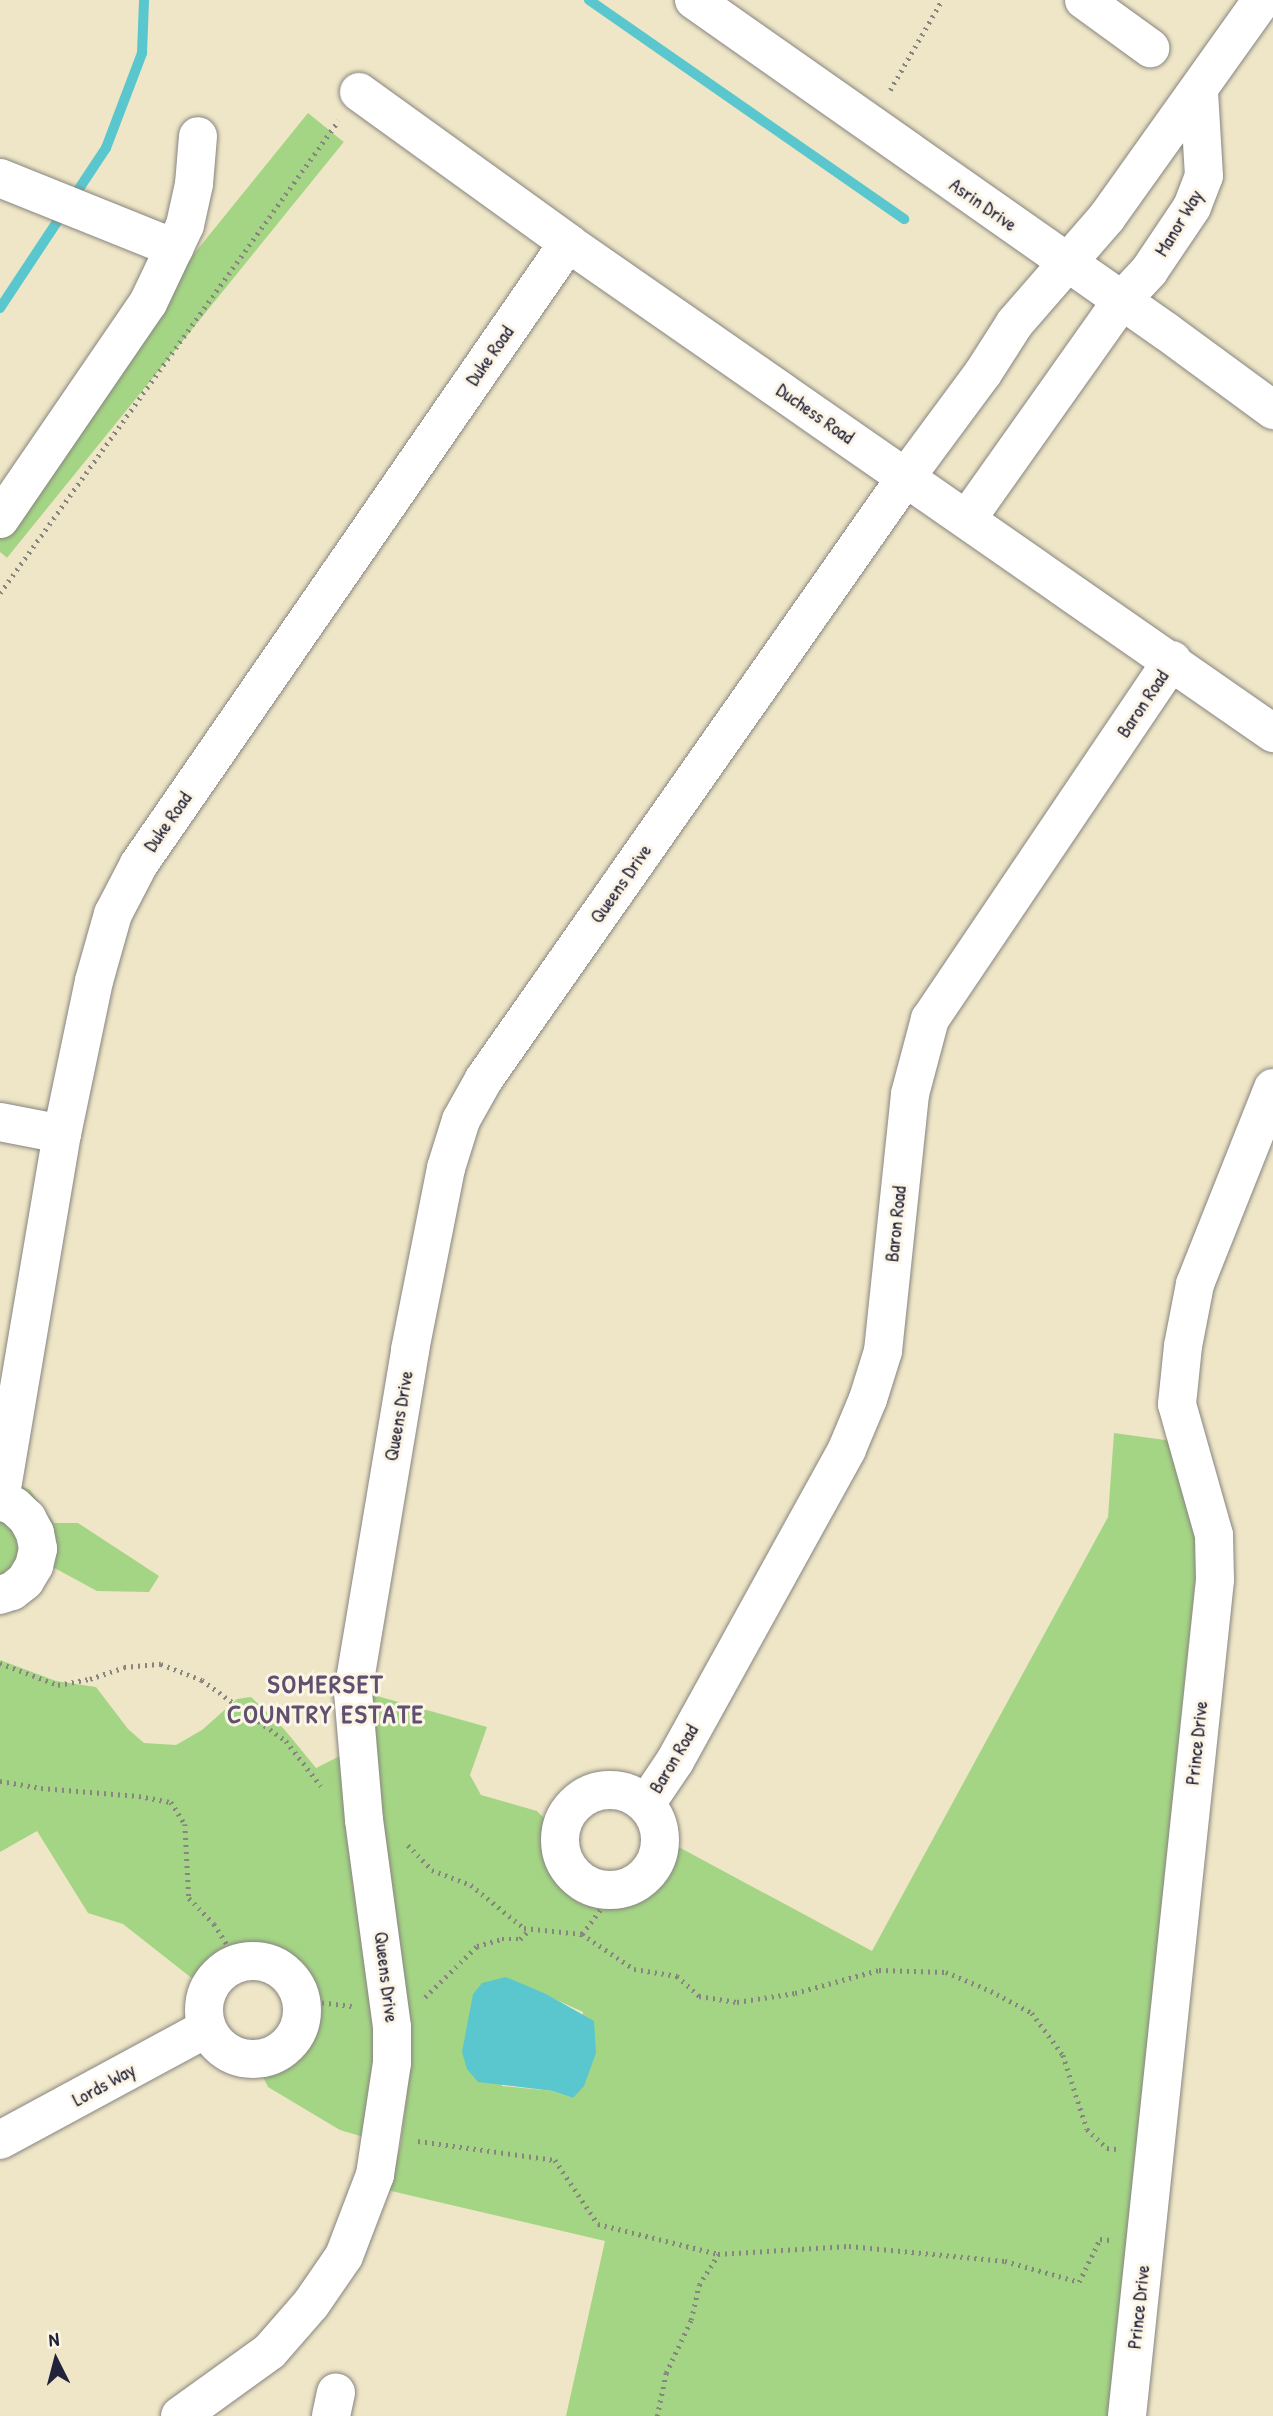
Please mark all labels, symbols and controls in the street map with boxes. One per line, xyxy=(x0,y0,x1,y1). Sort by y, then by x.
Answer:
street label: Asrin Drive xyxy=(945,174,1021,236)
street label: Manor Way xyxy=(1150,185,1208,261)
street label: Duke Road xyxy=(461,322,519,390)
street label: Duchess Road xyxy=(772,379,858,449)
street label: Baron Road xyxy=(1112,666,1174,742)
street label: Duke Road xyxy=(139,788,197,856)
street label: Queens Drive xyxy=(586,840,656,928)
street label: Baron Road xyxy=(881,1185,911,1263)
street label: Queens Drive xyxy=(380,1369,418,1463)
district label: SOMERSET COUNTRY ESTATE xyxy=(229,1668,423,1730)
street label: Prince Drive xyxy=(1181,1700,1213,1786)
street label: Baron Road xyxy=(645,1720,703,1798)
street label: Queens Drive xyxy=(369,1930,403,2024)
street label: Lords Way xyxy=(69,2058,139,2112)
street label: Prince Drive xyxy=(1123,2264,1155,2350)
north arrow xyxy=(21,2325,91,2395)
text: N xyxy=(47,2326,60,2353)

